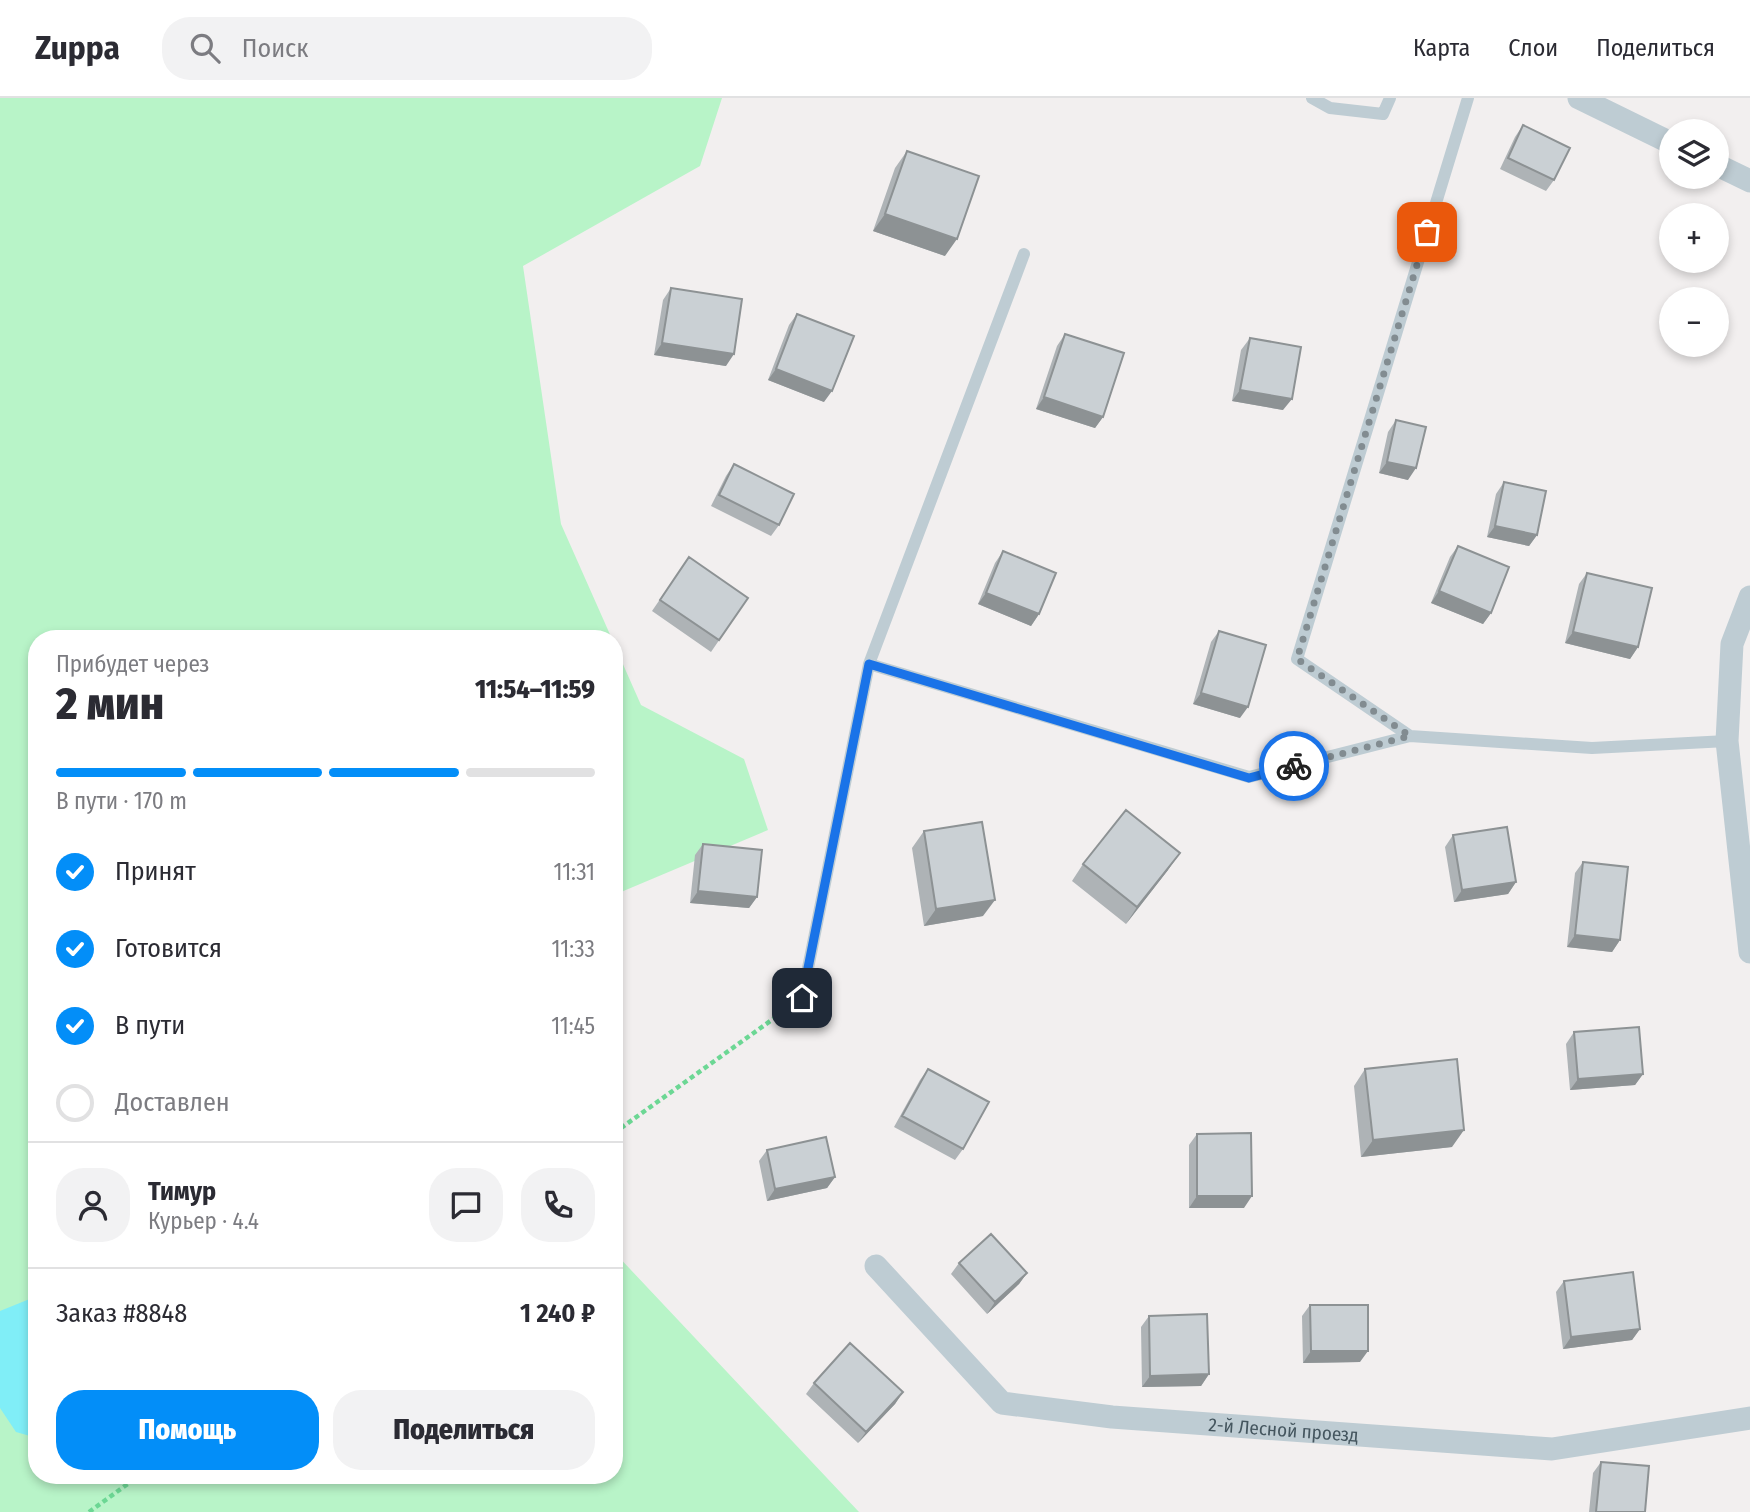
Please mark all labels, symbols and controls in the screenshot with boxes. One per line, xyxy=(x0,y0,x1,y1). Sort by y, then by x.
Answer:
search box xyxy=(162,17,652,80)
text: Zuppa xyxy=(35,28,120,68)
icon: search xyxy=(186,29,224,67)
text: Поиск xyxy=(242,33,308,64)
text: Карта xyxy=(1413,34,1470,62)
text: Слои xyxy=(1508,34,1558,62)
text: Поделиться xyxy=(1596,34,1715,62)
map controls xyxy=(1659,119,1729,357)
button: layers xyxy=(1659,119,1729,189)
pin xyxy=(1397,202,1457,262)
button: + xyxy=(1659,203,1729,273)
icon: bag xyxy=(1408,213,1446,251)
button: − xyxy=(1659,287,1729,357)
text: Прибудет через xyxy=(56,650,209,678)
text: 11:54–11:59 xyxy=(475,674,595,705)
text: 2 мин xyxy=(56,676,164,731)
courier xyxy=(1259,731,1329,801)
icon: bike xyxy=(1275,747,1313,785)
text: В пути · 170 m xyxy=(56,787,187,815)
icon: check xyxy=(56,853,94,891)
text: Принят xyxy=(115,856,196,887)
text: 11:31 xyxy=(554,858,595,886)
icon: check xyxy=(56,930,94,968)
text: Готовится xyxy=(115,933,222,964)
text: 11:33 xyxy=(552,935,595,963)
pin xyxy=(772,968,832,1028)
icon: home xyxy=(783,979,821,1017)
icon: check xyxy=(56,1007,94,1045)
text: В пути xyxy=(115,1010,185,1041)
text: 11:45 xyxy=(551,1012,595,1040)
text: Доставлен xyxy=(115,1087,230,1118)
button: person xyxy=(56,1168,130,1242)
button: chat xyxy=(429,1168,503,1242)
button: phone xyxy=(521,1168,595,1242)
text: Тимур xyxy=(148,1176,216,1207)
text: Курьер · 4.4 xyxy=(148,1207,259,1235)
text: Заказ #8848 xyxy=(56,1298,187,1329)
text: 1 240 ₽ xyxy=(520,1298,595,1329)
button: Помощь xyxy=(56,1390,319,1470)
button: Поделиться xyxy=(333,1390,595,1470)
street label: 2-й Лесной проезд xyxy=(1208,1413,1359,1446)

